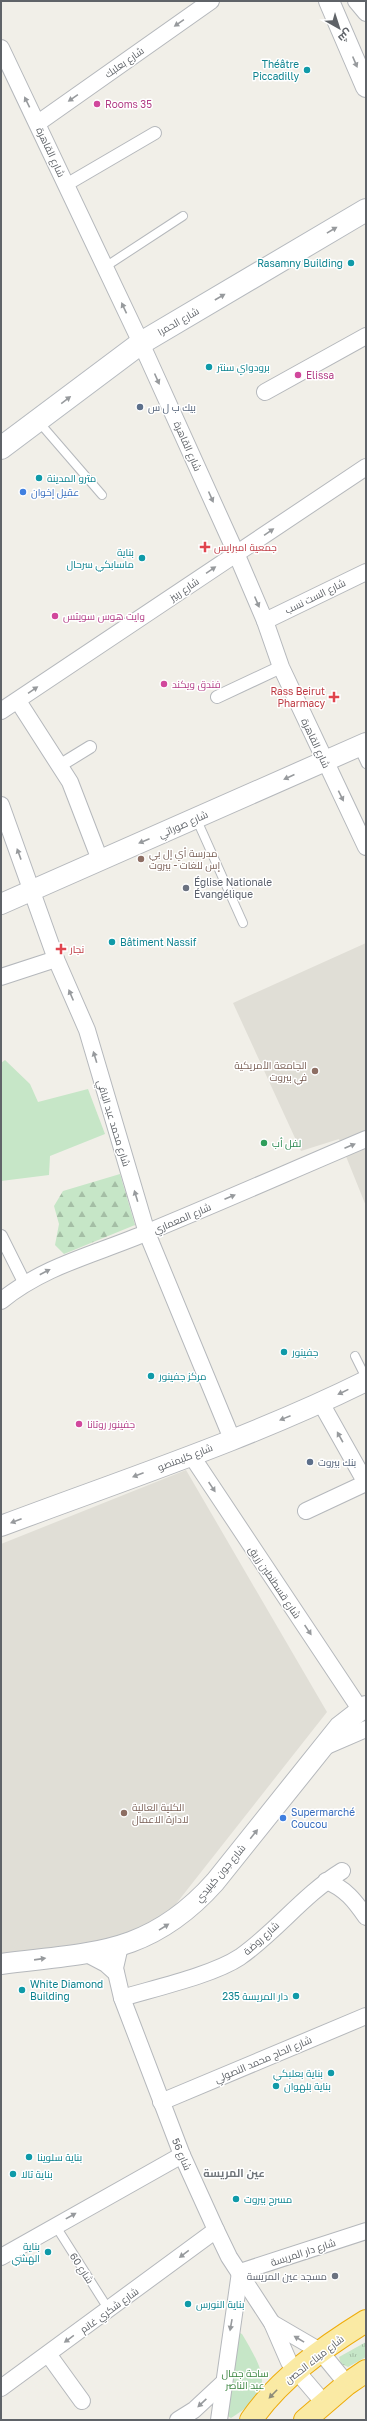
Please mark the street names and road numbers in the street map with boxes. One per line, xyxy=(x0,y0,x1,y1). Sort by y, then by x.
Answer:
street label: شارع بعلبك xyxy=(102,44,146,81)
street label: شارع القاهرة xyxy=(33,125,68,179)
street label: شارع الحمرا xyxy=(155,304,201,339)
street label: شارع القاهرة xyxy=(171,419,204,473)
street label: شارع ربيز xyxy=(166,575,202,605)
street label: شارع الست نسب xyxy=(283,576,348,617)
street label: شارع القاهرة xyxy=(298,716,333,770)
street label: شارع صوراتي xyxy=(156,808,210,842)
street label: شارع محمد عبد الباقي xyxy=(93,1078,133,1168)
street label: شارع المعماري xyxy=(151,1200,214,1237)
street label: شارع كليمنصو xyxy=(156,1441,215,1474)
street label: شارع قسطنطين زريق xyxy=(246,1544,304,1621)
street label: شارع جون كينيدي xyxy=(192,1842,249,1906)
street label: شارع روضة xyxy=(241,1919,282,1958)
street label: شارع الحاج محمد النصولي xyxy=(213,2033,314,2087)
street label: شارع 56 xyxy=(169,2136,194,2172)
street label: شارع دار المريسة xyxy=(269,2236,337,2269)
street label: شارع 60 xyxy=(67,2250,96,2286)
street label: شارع شكري غانم xyxy=(77,2285,142,2337)
street label: شارع ميناء الحصن xyxy=(282,2332,347,2387)

